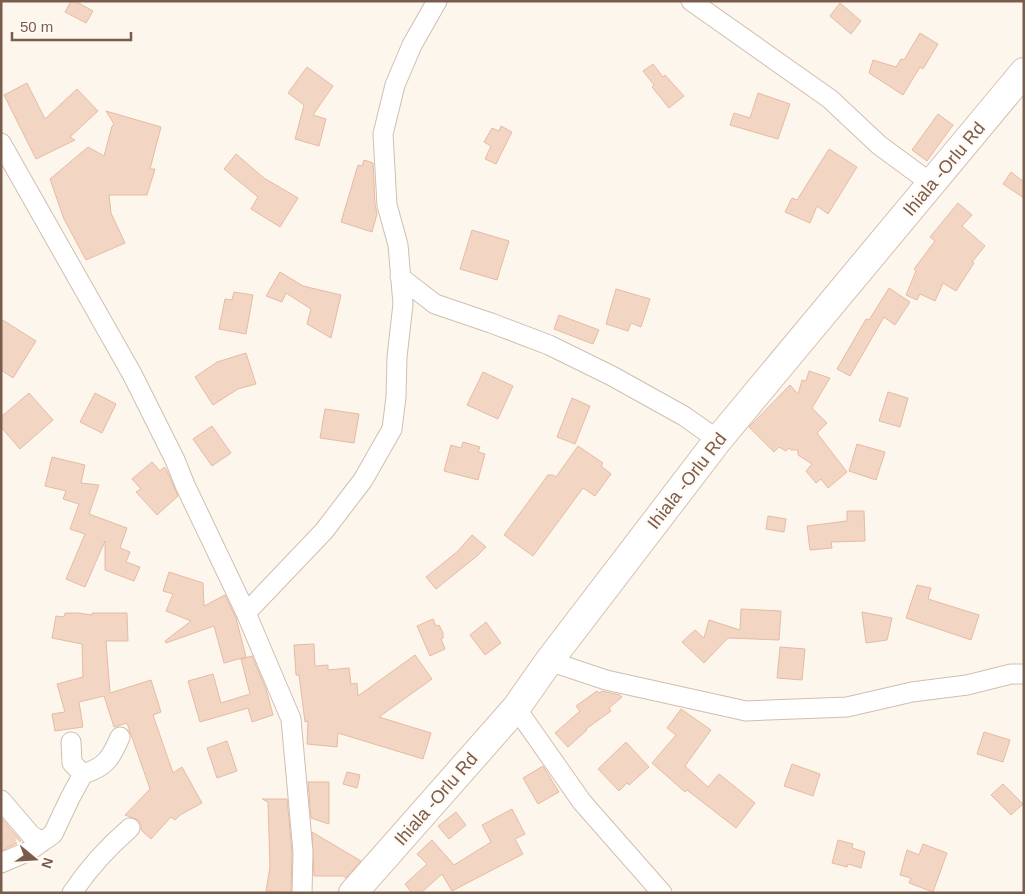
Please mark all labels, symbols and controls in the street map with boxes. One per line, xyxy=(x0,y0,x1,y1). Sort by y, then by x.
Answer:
scale bar xyxy=(12,10,131,42)
text: 50 m xyxy=(20,18,53,35)
street label: Ihiala -Orlu Rd xyxy=(899,118,989,220)
street label: Ihiala -Orlu Rd xyxy=(643,429,731,533)
street label: Ihiala -Orlu Rd xyxy=(390,749,482,849)
north arrow xyxy=(10,834,60,884)
text: N xyxy=(38,856,57,870)

